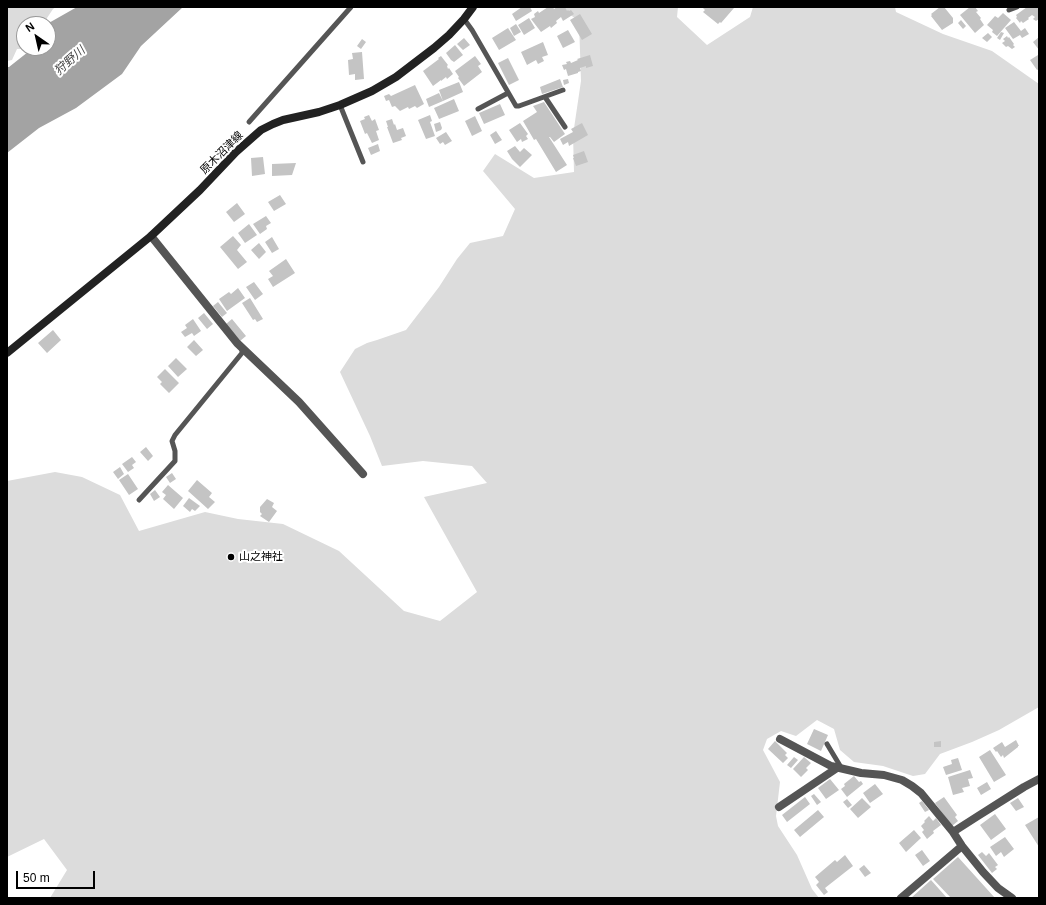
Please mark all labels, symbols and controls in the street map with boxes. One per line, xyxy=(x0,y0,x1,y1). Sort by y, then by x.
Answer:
north arrow xyxy=(16,16,56,56)
text: N xyxy=(23,20,36,34)
water label: 狩野川 xyxy=(52,44,88,78)
street label: 原木沼津線 xyxy=(198,129,246,177)
place label: 山之神社 xyxy=(239,550,283,564)
marker: 山之神社 xyxy=(226,552,236,562)
scale bar xyxy=(18,863,97,889)
text: 50 m xyxy=(23,871,50,885)

